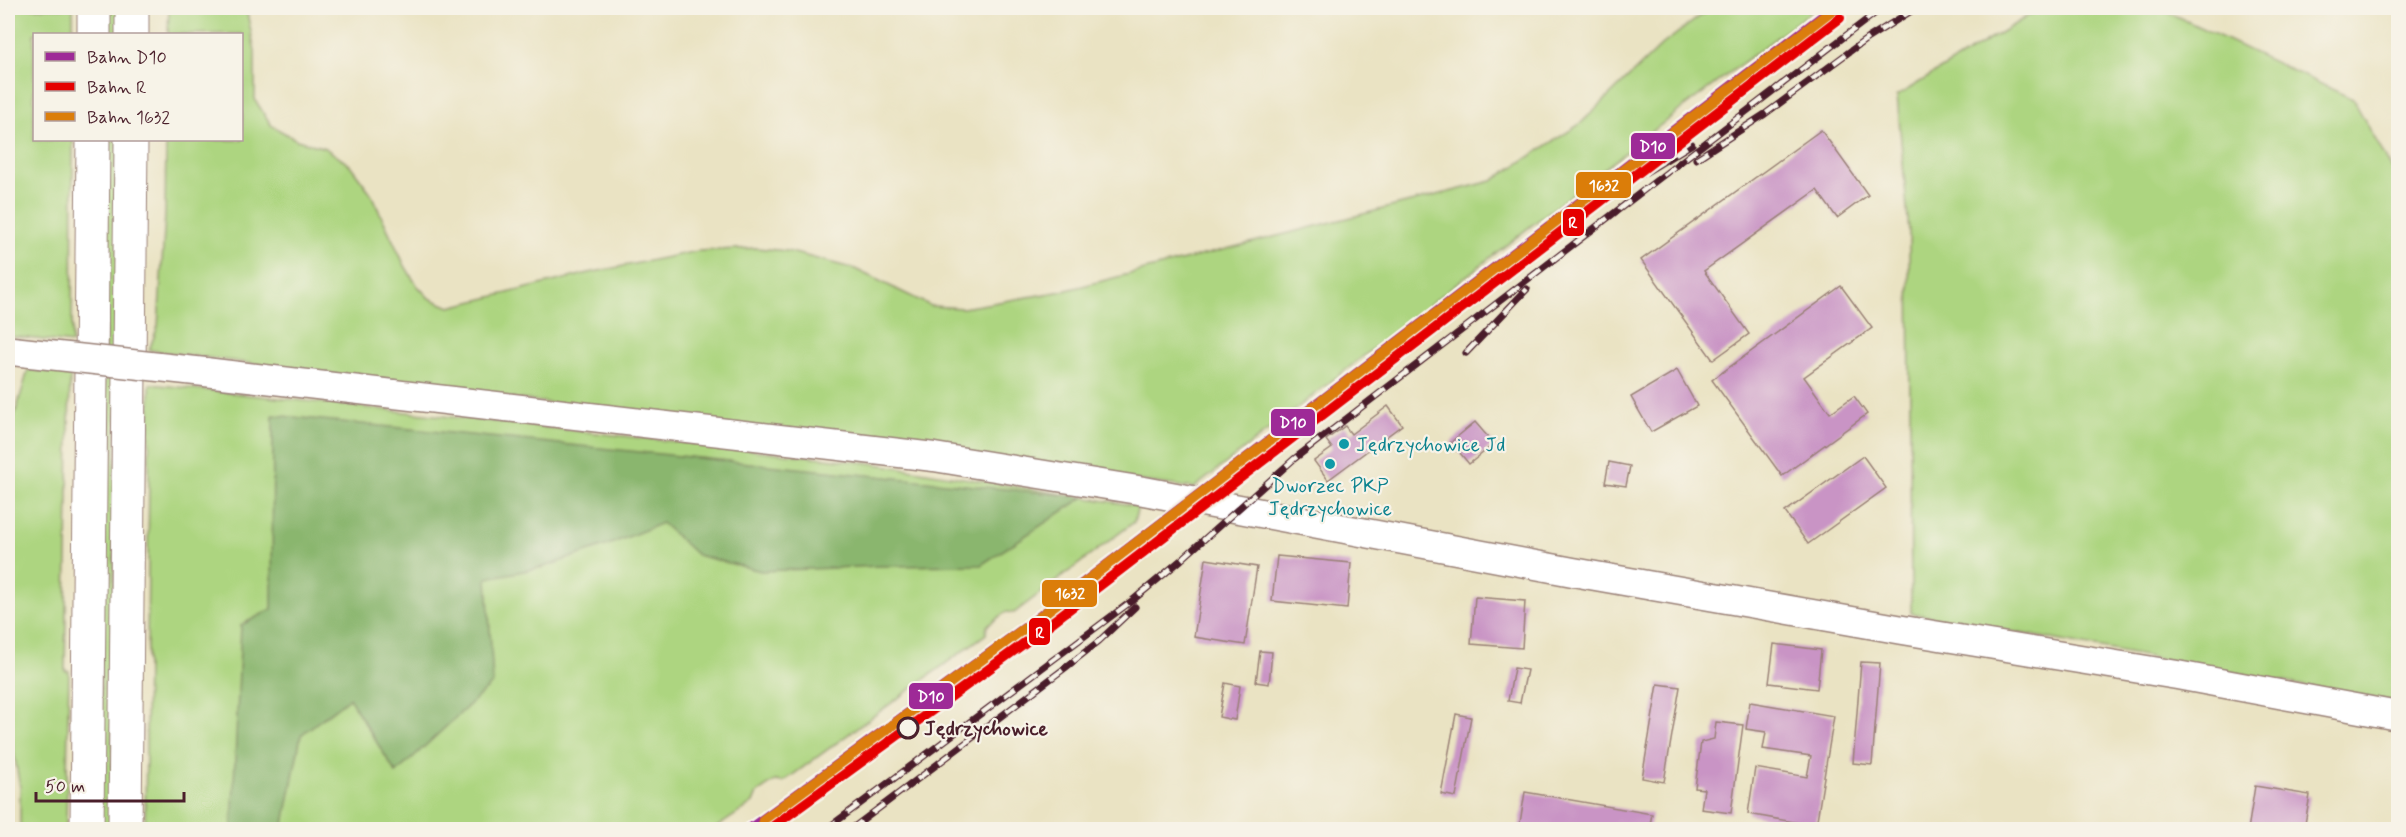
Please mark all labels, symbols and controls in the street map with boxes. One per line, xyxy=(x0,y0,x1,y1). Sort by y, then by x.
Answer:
legend xyxy=(33,33,243,141)
text: Bahn D10 xyxy=(87,46,167,70)
text: Bahn R xyxy=(87,76,147,100)
text: Bahn 1632 xyxy=(87,106,170,130)
line badge: D10 xyxy=(1630,132,1676,160)
text: D10 xyxy=(1639,137,1667,158)
line badge: 1632 xyxy=(1575,171,1632,199)
text: 1632 xyxy=(1589,176,1619,197)
line badge: R xyxy=(1562,208,1585,237)
text: R xyxy=(1568,213,1578,234)
line badge: D10 xyxy=(1270,408,1316,437)
text: D10 xyxy=(1279,413,1307,434)
place label: Jędrzychowice Jd xyxy=(1356,432,1506,459)
marker: Jędrzychowice Jd xyxy=(1337,437,1351,451)
marker: Dworzec PKP Jędrzychowice xyxy=(1323,457,1337,471)
place label: Dworzec PKP Jędrzychowice xyxy=(1268,473,1392,523)
line badge: 1632 xyxy=(1041,579,1098,608)
text: 1632 xyxy=(1055,584,1085,605)
line badge: R xyxy=(1028,617,1051,646)
text: R xyxy=(1035,623,1045,644)
line badge: D10 xyxy=(908,682,954,710)
text: D10 xyxy=(917,687,945,708)
place label: Jędrzychowice xyxy=(924,716,1049,743)
marker: Jędrzychowice xyxy=(897,717,919,739)
scale bar xyxy=(36,765,184,803)
text: 50 m xyxy=(45,775,85,799)

